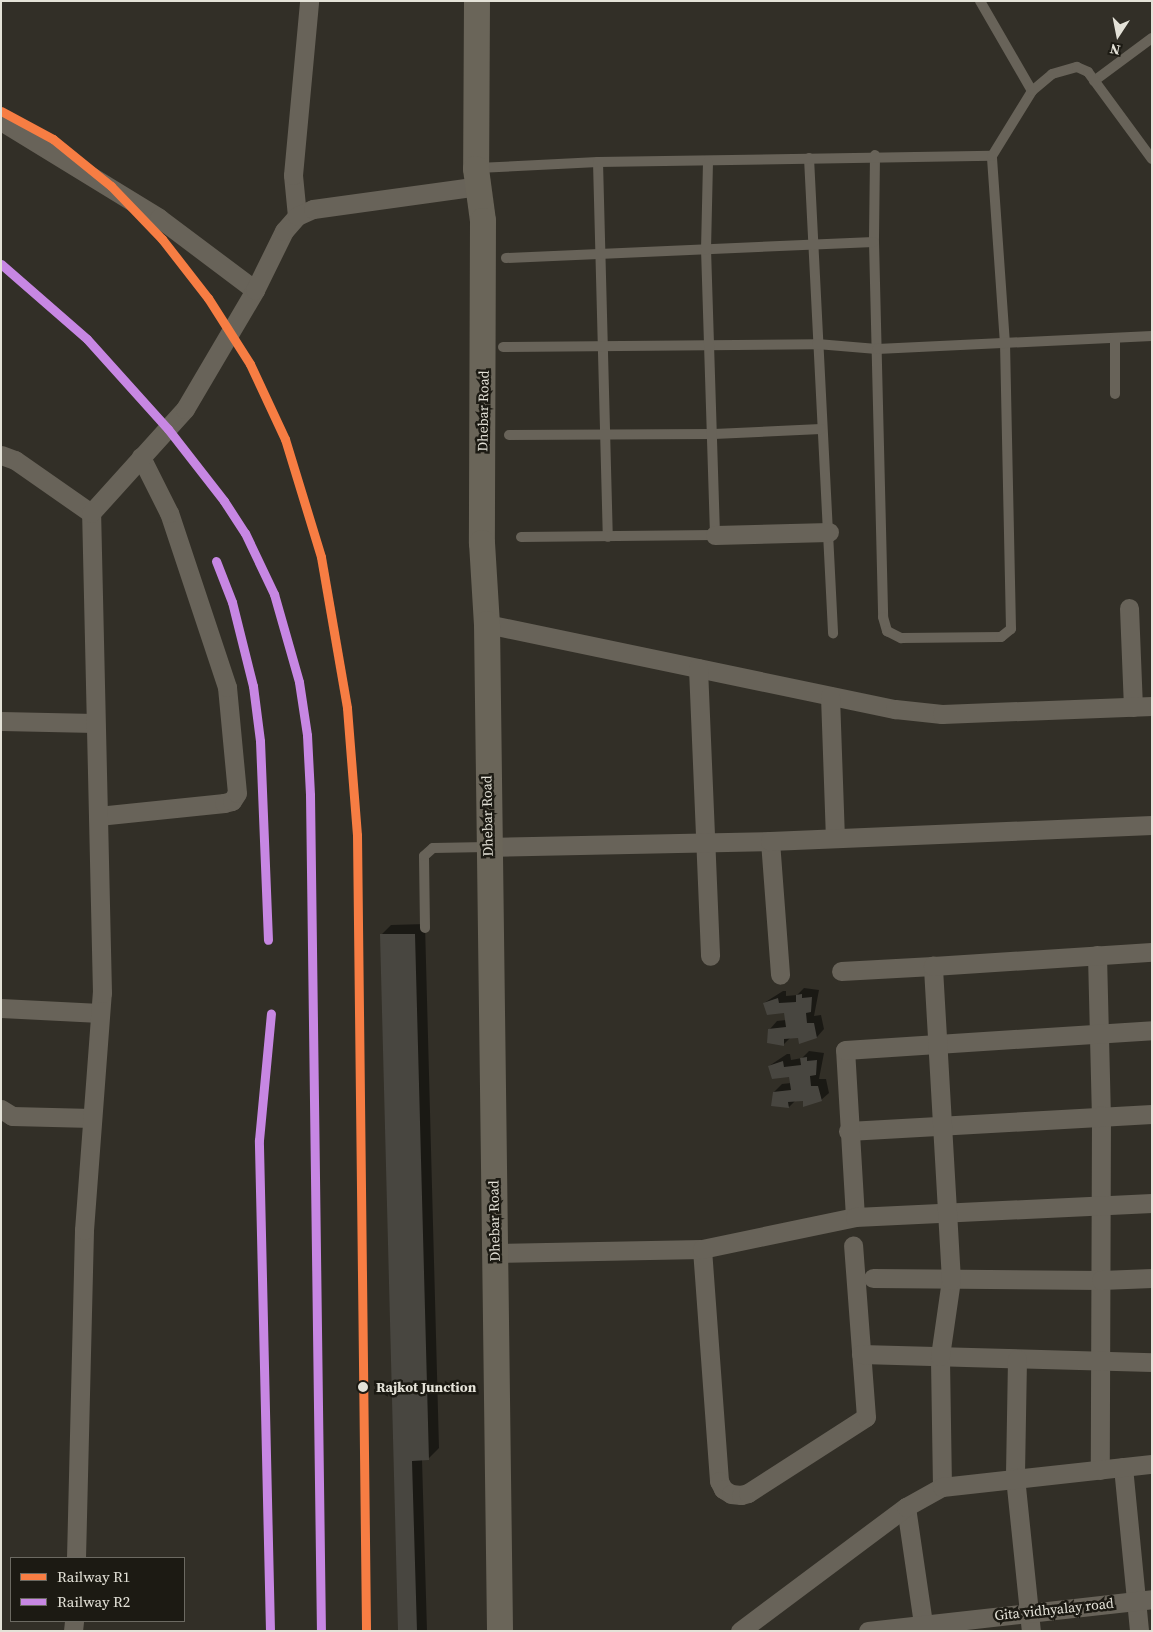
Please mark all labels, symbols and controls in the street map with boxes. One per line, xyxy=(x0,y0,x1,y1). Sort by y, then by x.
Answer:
north arrow xyxy=(1093,10,1143,60)
text: N xyxy=(1108,39,1122,61)
street label: Dhebar Road xyxy=(474,370,492,452)
street label: Dhebar Road xyxy=(478,775,496,857)
street label: Dhebar Road xyxy=(485,1180,503,1262)
marker: Rajkot Junction xyxy=(354,1378,372,1396)
place label: Rajkot Junction xyxy=(376,1379,476,1395)
legend xyxy=(10,1557,185,1622)
text: Railway R1 xyxy=(57,1566,130,1587)
text: Railway R2 xyxy=(57,1591,130,1612)
street label: Gita vidhyalay road xyxy=(994,1594,1114,1624)

